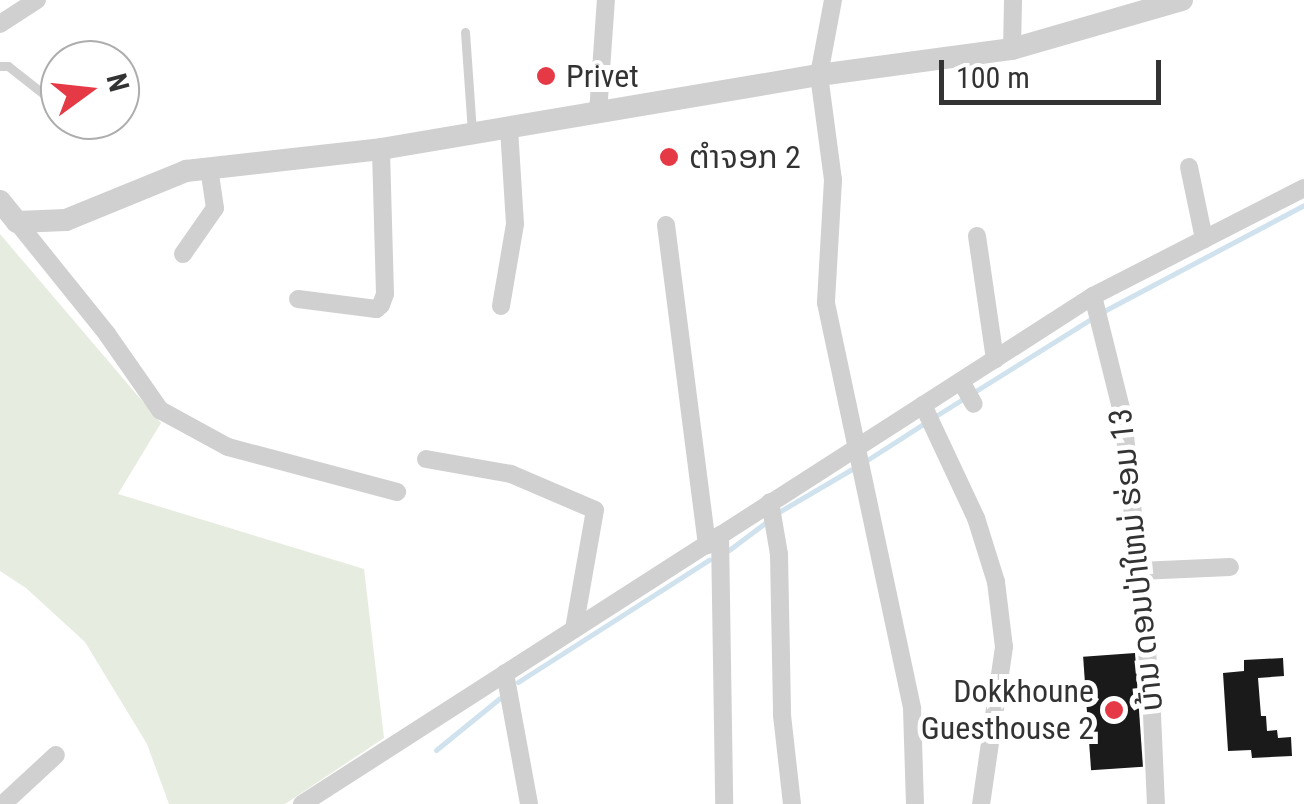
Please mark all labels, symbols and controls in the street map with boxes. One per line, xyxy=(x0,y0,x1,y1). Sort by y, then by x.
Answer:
north arrow xyxy=(40,40,140,140)
scale bar xyxy=(944,40,1166,102)
place label: Privet xyxy=(566,57,639,95)
text: 100 m xyxy=(956,60,1030,95)
marker: Privet xyxy=(535,65,557,87)
text: N xyxy=(99,70,136,95)
place label: ຕຳຈອກ 2 xyxy=(689,138,801,176)
marker: ຕຳຈອກ 2 xyxy=(658,146,680,168)
street label: ບ້ານ ດອນປ່າໃຫມ່ ຮ່ອມ 13 xyxy=(1101,407,1171,713)
place label: Dokkhoune Guesthouse 2 xyxy=(921,673,1094,748)
marker: Dokkhoune Guesthouse 2 xyxy=(1103,699,1125,721)

